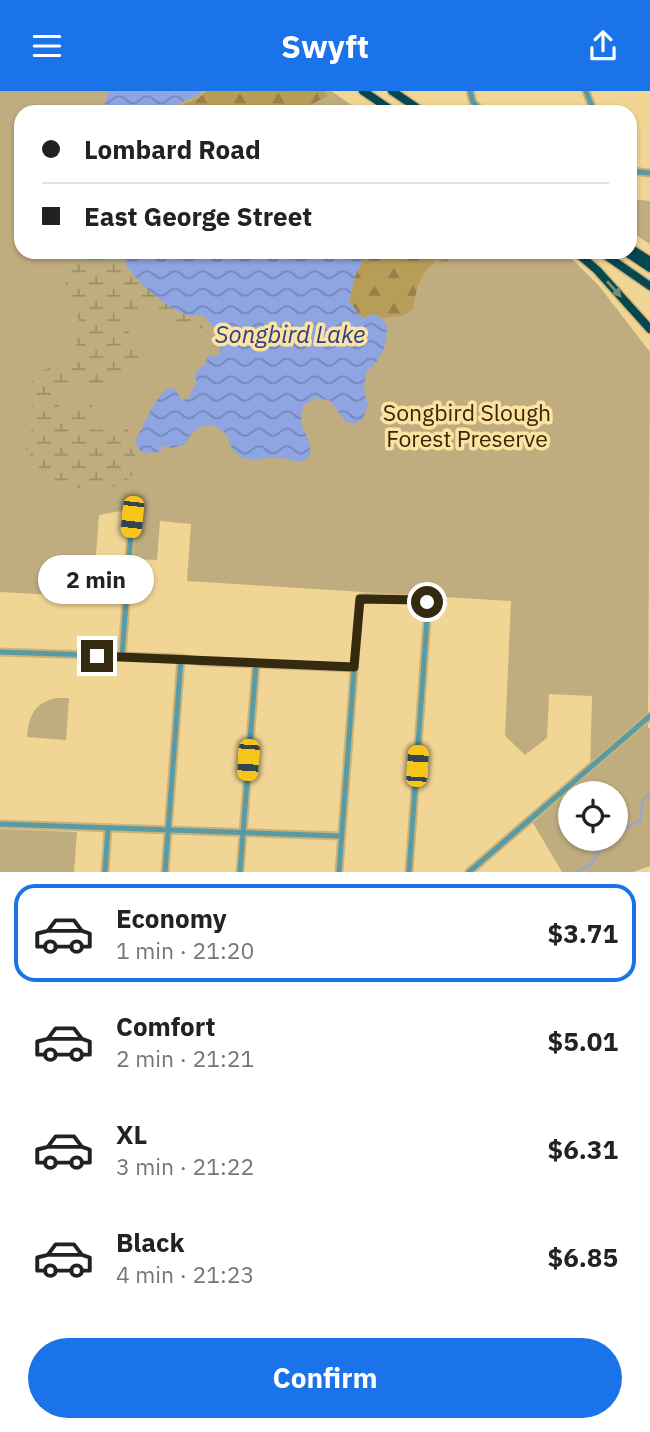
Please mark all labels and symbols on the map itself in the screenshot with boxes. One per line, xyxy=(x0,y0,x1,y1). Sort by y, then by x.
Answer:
one-way arrow xyxy=(606,280,622,298)
water label: Songbird Lake xyxy=(215,318,365,350)
park label: Songbird Slough Forest Preserve xyxy=(383,397,551,453)
car xyxy=(120,495,145,539)
callout: 2 min xyxy=(39,554,155,603)
route start xyxy=(411,586,443,618)
route end xyxy=(81,640,113,672)
car xyxy=(237,738,260,782)
car xyxy=(406,744,429,788)

